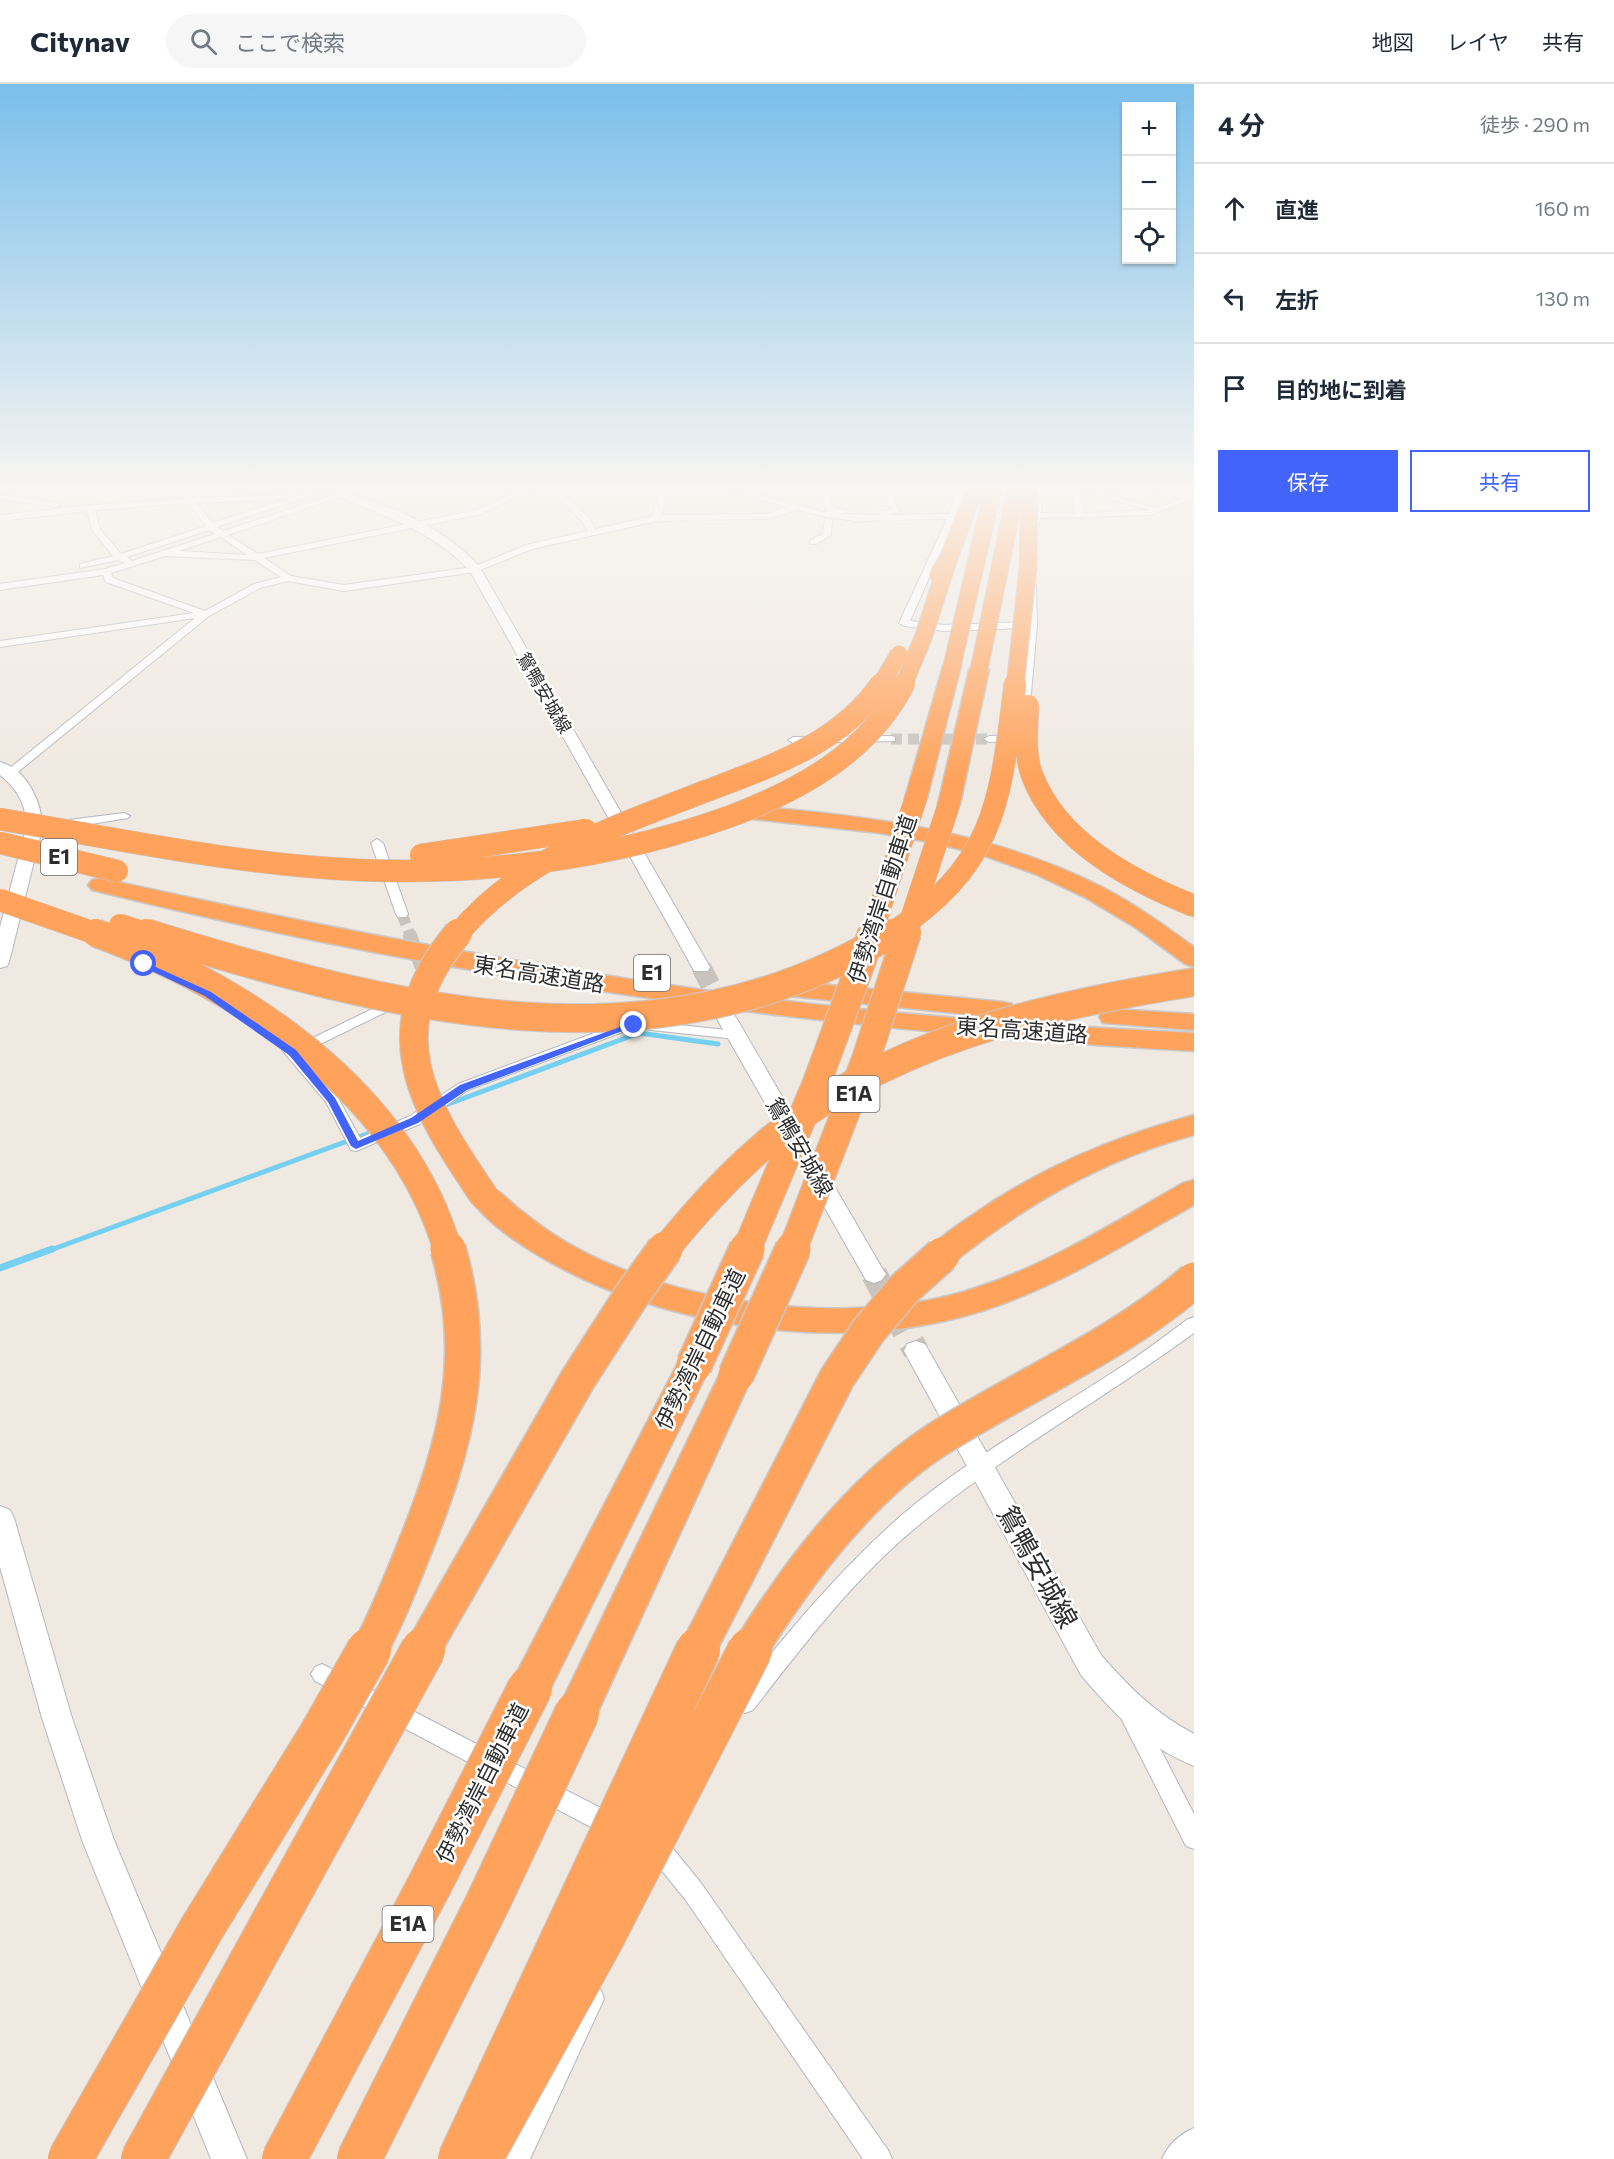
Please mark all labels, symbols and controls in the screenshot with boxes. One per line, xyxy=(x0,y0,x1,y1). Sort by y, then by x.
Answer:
search box xyxy=(166,14,586,68)
text: Citynav xyxy=(30,24,130,58)
icon: search xyxy=(187,25,220,58)
text: ここで検索 xyxy=(235,29,345,56)
text: 地図 xyxy=(1372,29,1414,54)
text: レイヤ xyxy=(1447,29,1509,54)
text: 共有 xyxy=(1542,29,1584,54)
map controls xyxy=(1122,102,1176,264)
button: + xyxy=(1122,102,1176,156)
text: 4 分 xyxy=(1218,109,1265,140)
text: 徒歩 · 290 m xyxy=(1480,112,1590,136)
button: − xyxy=(1122,156,1176,210)
icon: ahead xyxy=(1218,192,1251,225)
text: 直進 xyxy=(1275,196,1319,223)
text: 160 m xyxy=(1535,196,1590,220)
button: locate xyxy=(1122,210,1176,264)
icon: left xyxy=(1218,282,1251,315)
text: 左折 xyxy=(1275,286,1319,313)
text: 130 m xyxy=(1536,286,1590,310)
icon: arrive xyxy=(1218,372,1251,405)
text: 目的地に到着 xyxy=(1275,376,1407,403)
button: 保存 xyxy=(1218,450,1398,512)
button: 共有 xyxy=(1410,450,1590,512)
street label: 鴛鴨安城線 xyxy=(513,648,577,737)
street label: 伊勢湾岸自動車道 xyxy=(841,811,922,987)
road number: E1 xyxy=(41,839,77,875)
route start xyxy=(130,950,156,976)
street label: 東名高速道路 xyxy=(472,950,606,997)
road number: E1 xyxy=(634,955,670,991)
route end xyxy=(620,1011,646,1037)
street label: 東名高速道路 xyxy=(955,1011,1089,1048)
road number: E1A xyxy=(828,1076,880,1112)
street label: 鴛鴨安城線 xyxy=(761,1092,840,1201)
street label: 伊勢湾岸自動車道 xyxy=(649,1264,750,1434)
street label: 鴛鴨安城線 xyxy=(991,1499,1085,1633)
street label: 伊勢湾岸自動車道 xyxy=(430,1698,534,1867)
road number: E1A xyxy=(382,1906,434,1942)

